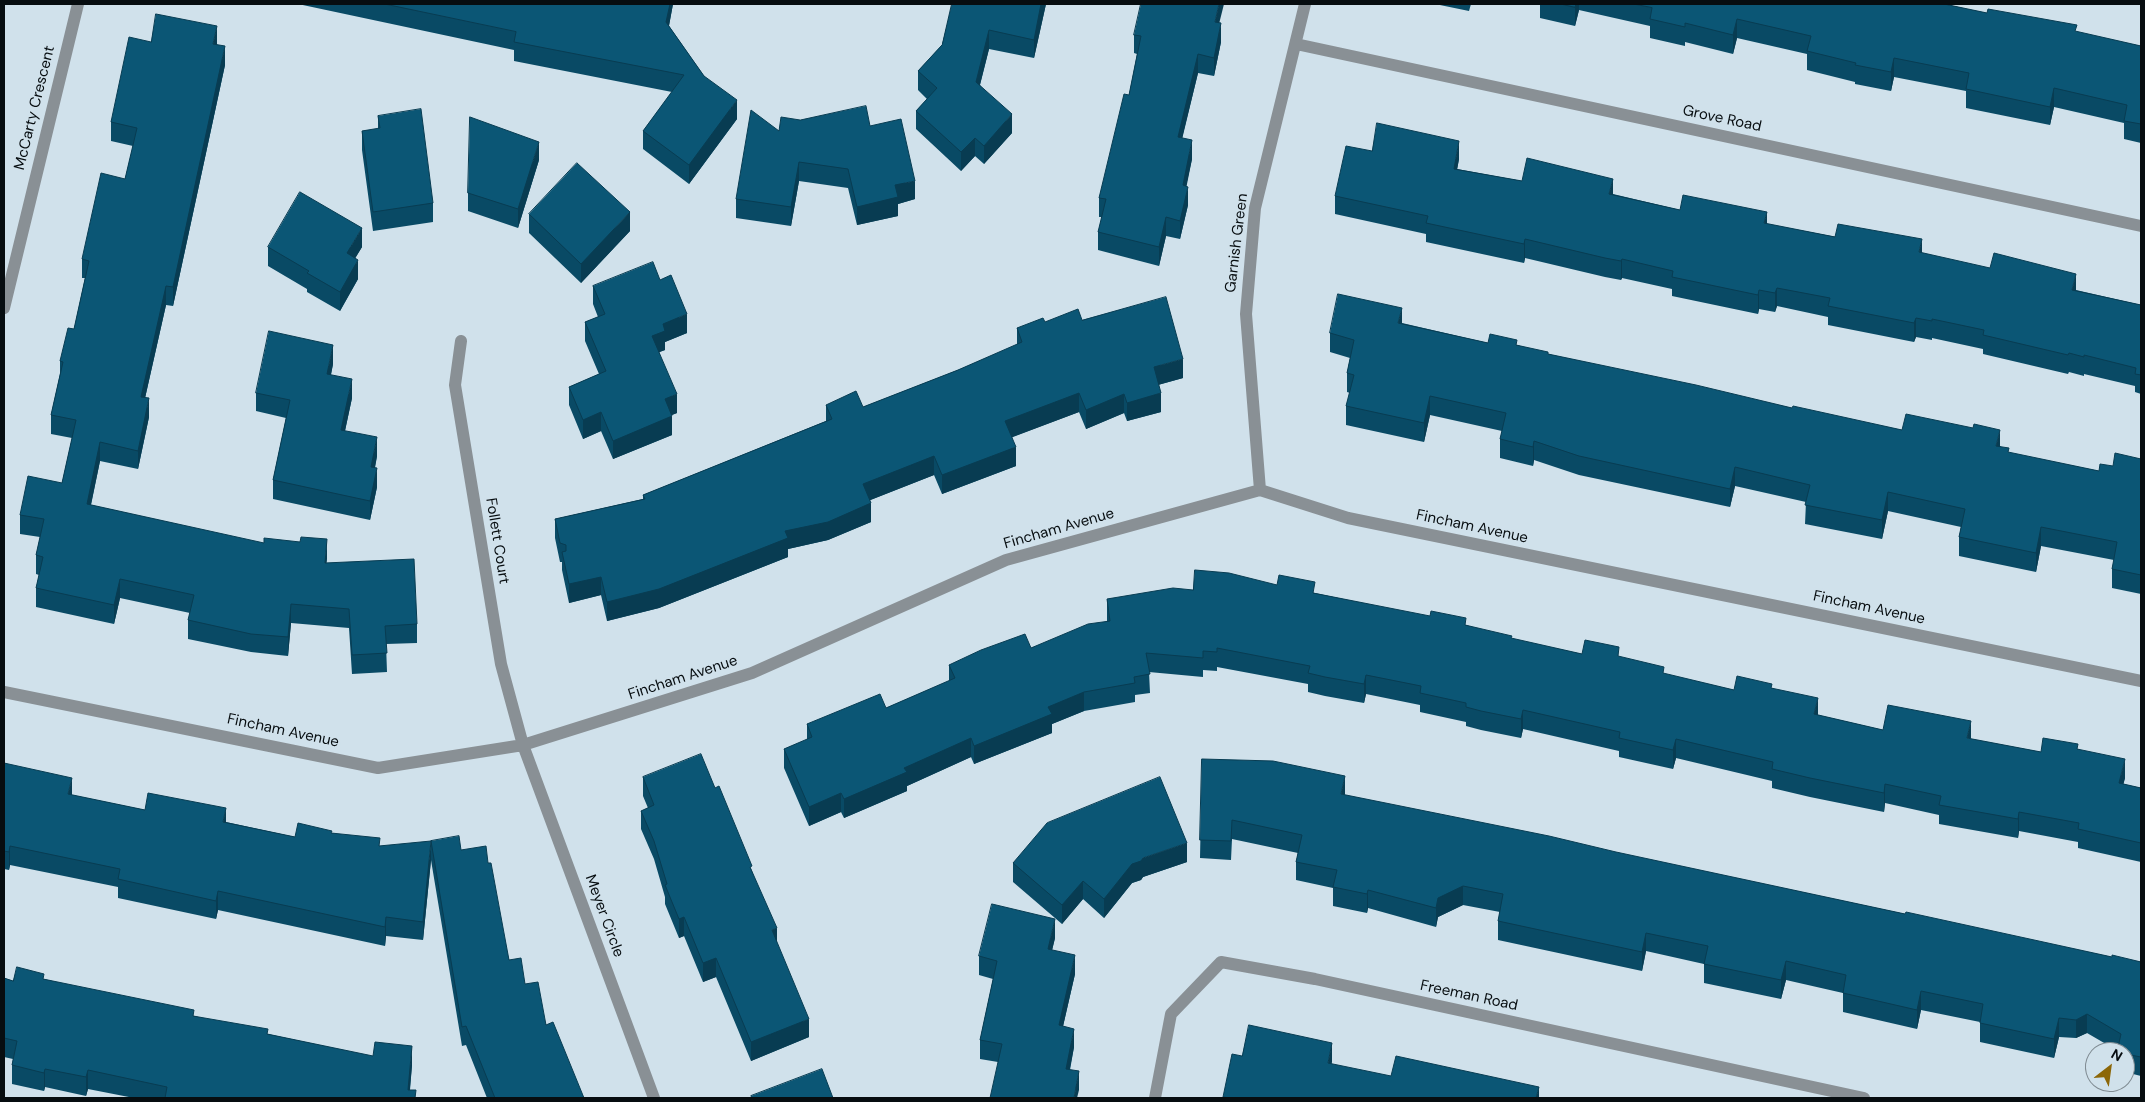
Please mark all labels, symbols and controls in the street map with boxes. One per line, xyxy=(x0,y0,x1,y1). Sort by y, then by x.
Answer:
street label: McCarty Crescent xyxy=(11,44,59,172)
street label: Grove Road xyxy=(1681,102,1763,136)
street label: Garnish Green xyxy=(1222,192,1252,294)
street label: Follett Court xyxy=(481,497,513,585)
street label: Fincham Avenue xyxy=(1002,505,1116,553)
street label: Fincham Avenue xyxy=(1414,506,1530,548)
street label: Fincham Avenue xyxy=(1811,587,1927,629)
street label: Fincham Avenue xyxy=(626,652,740,704)
street label: Fincham Avenue xyxy=(225,710,341,752)
street label: Meyer Circle xyxy=(581,872,627,960)
street label: Freeman Road xyxy=(1419,977,1519,1015)
north arrow xyxy=(2085,1042,2135,1092)
text: N xyxy=(2108,1045,2126,1065)

